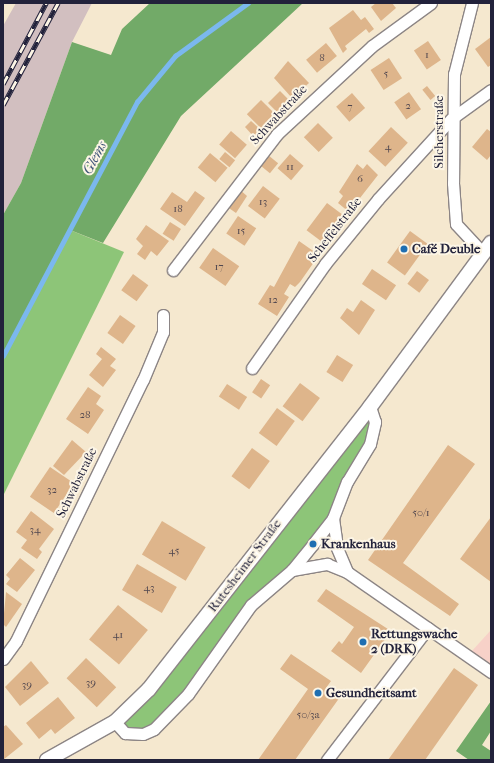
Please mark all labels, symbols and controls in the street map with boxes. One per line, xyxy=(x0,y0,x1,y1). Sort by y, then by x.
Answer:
house number: 1 xyxy=(425,48,429,62)
house number: 8 xyxy=(319,51,325,65)
house number: 5 xyxy=(384,67,388,81)
street label: Schwabstraße xyxy=(247,82,311,148)
street label: Silcherstraße xyxy=(431,95,447,169)
house number: 2 xyxy=(405,99,411,113)
house number: 7 xyxy=(347,100,353,114)
water label: Glems xyxy=(79,139,111,177)
house number: 4 xyxy=(385,140,391,154)
house number: 11 xyxy=(286,160,294,174)
house number: 6 xyxy=(357,172,363,186)
street label: Scheffelstraße xyxy=(305,194,365,266)
house number: 13 xyxy=(259,195,267,209)
house number: 18 xyxy=(173,202,183,216)
house number: 15 xyxy=(237,224,245,238)
place label: Café Deuble xyxy=(412,241,480,257)
marker: Café Deuble xyxy=(399,244,409,254)
house number: 17 xyxy=(214,260,224,274)
house number: 12 xyxy=(268,293,278,307)
house number: 28 xyxy=(79,408,91,422)
street label: Schwabstraße xyxy=(53,445,101,521)
house number: 32 xyxy=(47,483,57,497)
house number: 50/1 xyxy=(412,506,430,520)
street label: Rutesheimer Straße xyxy=(205,517,285,615)
house number: 34 xyxy=(29,523,41,537)
place label: Krankenhaus xyxy=(321,536,395,552)
marker: Krankenhaus xyxy=(308,539,318,549)
house number: 45 xyxy=(169,544,179,558)
house number: 43 xyxy=(143,581,155,595)
place label: Rettungswache 2 (DRK) xyxy=(371,627,457,658)
house number: 41 xyxy=(113,628,123,642)
marker: Rettungswache 2 (DRK) xyxy=(358,637,368,647)
house number: 39 xyxy=(86,676,96,690)
house number: 39 xyxy=(22,678,32,692)
place label: Gesundheitsamt xyxy=(326,685,417,701)
marker: Gesundheitsamt xyxy=(313,688,323,698)
house number: 50/3a xyxy=(296,708,320,722)

